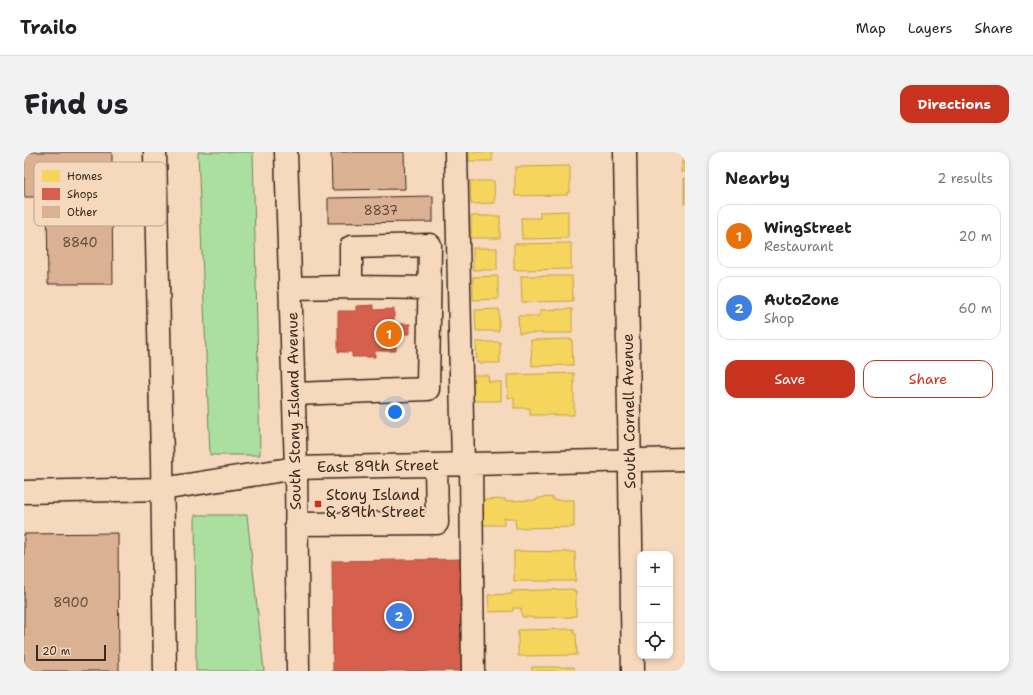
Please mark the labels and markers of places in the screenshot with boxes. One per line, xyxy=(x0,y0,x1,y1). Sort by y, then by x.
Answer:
pin: 1 xyxy=(376,319,402,349)
place label: Stony Island & 89th Street xyxy=(326,485,425,522)
marker: Stony Island & 89th Street xyxy=(313,499,323,509)
pin: 2 xyxy=(386,601,412,631)

